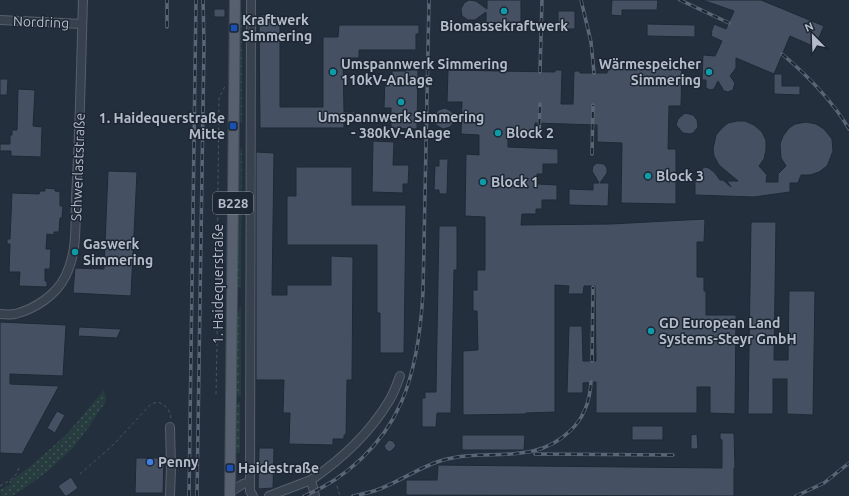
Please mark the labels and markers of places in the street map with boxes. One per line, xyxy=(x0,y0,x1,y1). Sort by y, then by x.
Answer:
marker: Biomassekraftwerk xyxy=(499,6,509,16)
place label: Kraftwerk Simmering xyxy=(242,12,312,44)
place label: Biomassekraftwerk xyxy=(440,18,568,34)
marker: Kraftwerk Simmering xyxy=(229,23,239,33)
place label: Umspannwerk Simmering 110kV-Anlage xyxy=(341,56,508,88)
place label: Wärmespeicher Simmering xyxy=(599,56,701,88)
marker: Umspannwerk Simmering 110kV-Anlage xyxy=(328,67,338,77)
marker: Wärmespeicher Simmering xyxy=(704,67,714,77)
marker: Umspannwerk Simmering - 380kV-Anlage xyxy=(396,97,406,107)
place label: Umspannwerk Simmering - 380kV-Anlage xyxy=(318,109,484,141)
place label: 1. Haidequerstraße Mitte xyxy=(99,110,225,142)
marker: 1. Haidequerstraße Mitte xyxy=(228,121,238,131)
place label: Block 2 xyxy=(506,125,554,141)
marker: Block 2 xyxy=(493,128,503,138)
place label: Block 3 xyxy=(656,168,704,184)
marker: Block 3 xyxy=(643,171,653,181)
place label: Block 1 xyxy=(491,174,539,190)
marker: Block 1 xyxy=(478,177,488,187)
place label: Gaswerk Simmering xyxy=(83,236,153,268)
marker: Gaswerk Simmering xyxy=(70,247,80,257)
place label: GD European Land Systems-Steyr GmbH xyxy=(659,315,797,347)
marker: GD European Land Systems-Steyr GmbH xyxy=(646,326,656,336)
place label: Penny xyxy=(158,454,199,470)
marker: Penny xyxy=(145,457,155,467)
place label: Haidestraße xyxy=(238,460,319,476)
marker: Haidestraße xyxy=(225,463,235,473)

